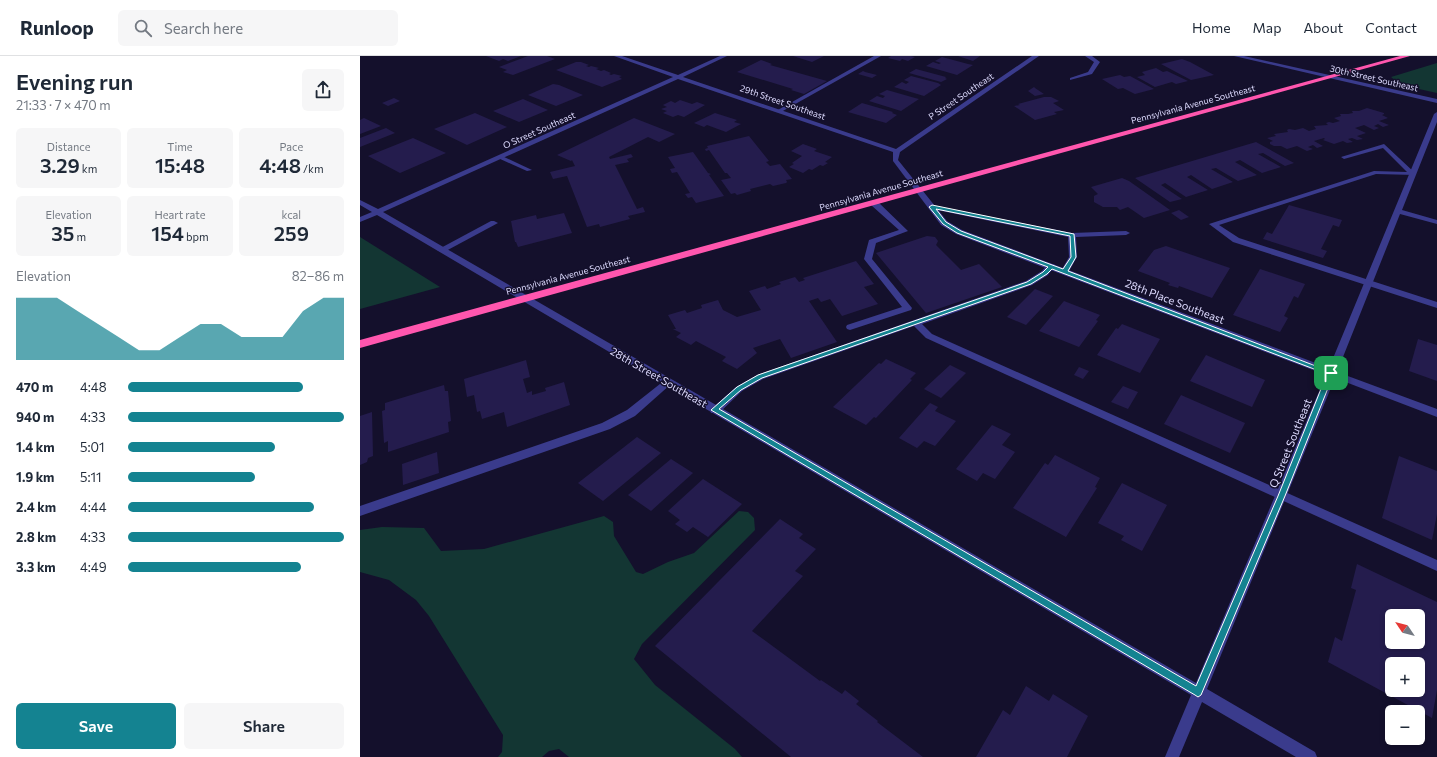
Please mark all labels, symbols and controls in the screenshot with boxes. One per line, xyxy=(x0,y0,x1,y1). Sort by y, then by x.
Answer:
search box xyxy=(118,10,398,46)
text: Runloop xyxy=(20,16,94,39)
icon: search xyxy=(132,17,154,39)
text: Search here xyxy=(164,19,243,37)
text: Home xyxy=(1192,19,1231,36)
text: Map xyxy=(1253,19,1281,36)
text: About xyxy=(1303,19,1343,36)
text: Contact xyxy=(1365,19,1417,36)
street label: 30th Street Southeast xyxy=(1329,62,1420,94)
text: Evening run xyxy=(16,68,133,95)
button: share xyxy=(302,69,344,111)
street label: P Street Southeast xyxy=(926,70,996,122)
street label: 29th Street Southeast xyxy=(739,82,828,122)
street label: Pennsylvania Avenue Southeast xyxy=(1130,82,1257,126)
text: 21:33 · 7 × 470 m xyxy=(16,97,111,113)
street label: O Street Southeast xyxy=(501,109,577,151)
text: Distance xyxy=(47,140,91,153)
text: Time xyxy=(167,140,193,153)
text: Pace xyxy=(279,140,303,153)
text: 3.29 xyxy=(40,153,80,177)
text: 15:48 xyxy=(155,153,205,177)
text: 4:48 xyxy=(259,153,301,177)
text: km xyxy=(80,162,97,175)
text: /km xyxy=(301,162,323,175)
street label: Pennsylvania Avenue Southeast xyxy=(818,167,944,213)
text: Elevation xyxy=(45,208,92,221)
text: Heart rate xyxy=(154,208,206,221)
text: kcal xyxy=(281,208,301,221)
text: 35 xyxy=(51,221,74,245)
text: 154 xyxy=(151,221,184,245)
text: 259 xyxy=(274,221,309,245)
text: m xyxy=(74,230,86,243)
text: bpm xyxy=(184,230,209,243)
street label: Pennsylvania Avenue Southeast xyxy=(505,253,632,297)
text: Elevation xyxy=(16,268,71,284)
text: 82–86 m xyxy=(292,268,344,284)
street label: 28th Place Southeast xyxy=(1123,276,1227,326)
street label: 28th Street Southeast xyxy=(608,344,710,410)
pin xyxy=(1314,356,1348,390)
icon: arrive xyxy=(1320,362,1342,384)
text: 470 m xyxy=(16,379,53,395)
text: 4:48 xyxy=(80,379,107,395)
street label: Q Street Southeast xyxy=(1266,396,1314,490)
text: 940 m xyxy=(16,409,54,425)
text: 4:33 xyxy=(80,409,106,425)
text: 1.4 km xyxy=(16,439,55,455)
text: 5:01 xyxy=(80,439,105,455)
text: 1.9 km xyxy=(16,469,54,485)
text: 5:11 xyxy=(80,469,102,485)
text: 2.4 km xyxy=(16,499,56,515)
text: 4:44 xyxy=(80,499,106,515)
text: 2.8 km xyxy=(16,529,56,545)
text: 4:33 xyxy=(80,529,106,545)
text: 3.3 km xyxy=(16,559,56,575)
text: 4:49 xyxy=(80,559,107,575)
north arrow xyxy=(1385,609,1425,649)
map controls xyxy=(1385,609,1425,745)
button: + xyxy=(1385,657,1425,697)
button: Save xyxy=(16,703,176,749)
button: Share xyxy=(184,703,344,749)
button: − xyxy=(1385,705,1425,745)

